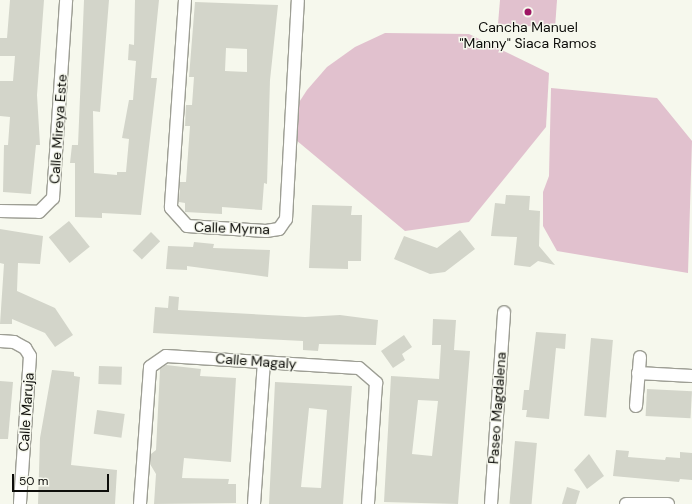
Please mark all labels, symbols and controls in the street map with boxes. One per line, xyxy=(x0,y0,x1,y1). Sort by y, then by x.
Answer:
marker: Cancha Manuel "Manny" Siaca Ramos xyxy=(523,7,533,17)
place label: Cancha Manuel "Manny" Siaca Ramos xyxy=(460,19,596,52)
street label: Calle Mireya Este xyxy=(46,74,70,184)
street label: Calle Myrna xyxy=(194,218,270,238)
street label: Calle Magaly xyxy=(215,350,297,372)
street label: Paseo Magdalena xyxy=(485,351,509,465)
street label: Calle Maruja xyxy=(15,372,37,452)
scale bar xyxy=(14,466,111,492)
text: 50 m xyxy=(19,473,48,489)

